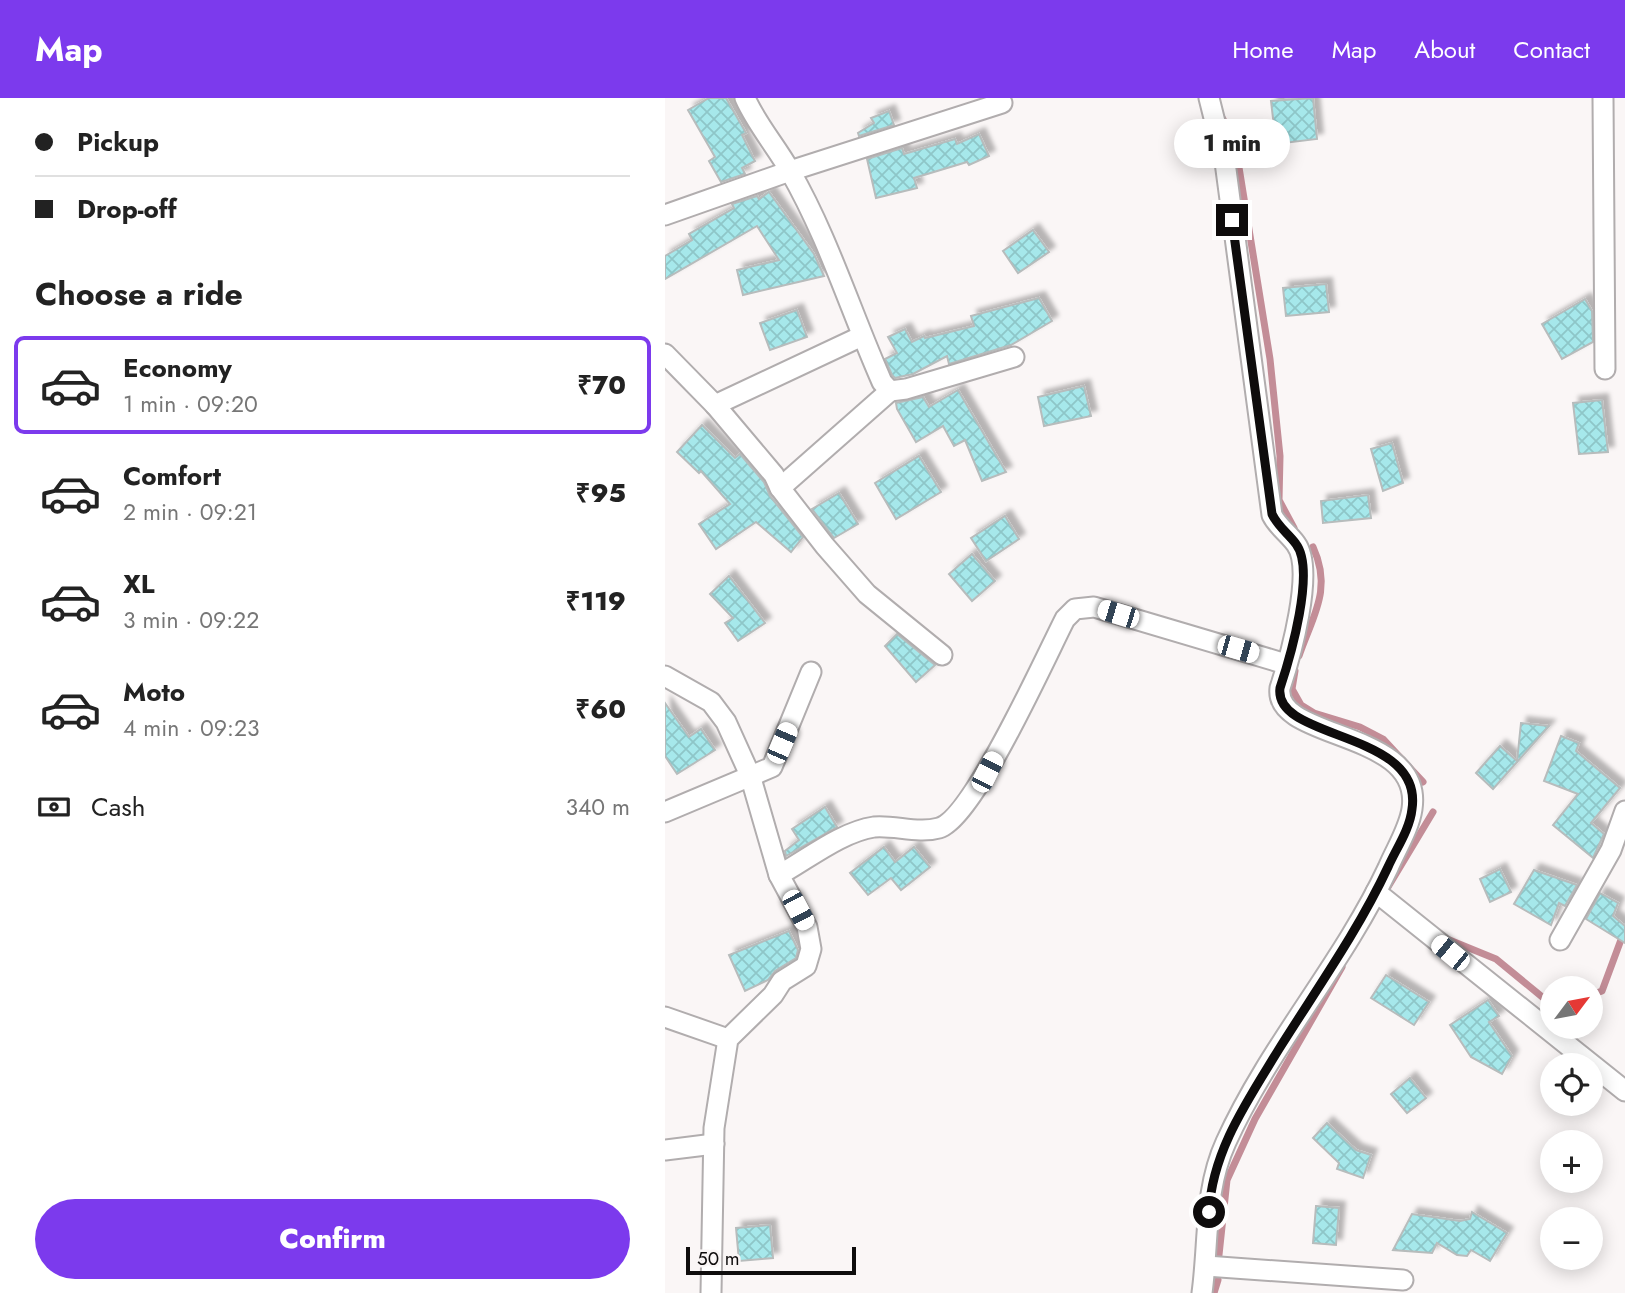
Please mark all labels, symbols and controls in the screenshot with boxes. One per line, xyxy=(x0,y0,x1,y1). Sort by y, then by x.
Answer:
text: Map xyxy=(35,26,103,73)
text: Home xyxy=(1232,32,1294,67)
text: Map xyxy=(1332,32,1376,67)
text: About xyxy=(1414,32,1475,67)
text: Contact xyxy=(1513,32,1590,67)
callout: 1 min xyxy=(1174,118,1290,167)
text: Pickup xyxy=(77,123,159,161)
text: 1 min xyxy=(1203,126,1261,160)
text: Drop-off xyxy=(77,190,177,228)
route end xyxy=(1216,204,1248,236)
text: Choose a ride xyxy=(35,271,243,317)
text: Economy xyxy=(123,349,232,387)
icon: car xyxy=(39,354,102,417)
text: ₹70 xyxy=(577,366,626,404)
text: 1 min · 09:20 xyxy=(123,387,258,421)
text: Comfort xyxy=(123,457,221,495)
icon: car xyxy=(39,462,102,525)
text: ₹95 xyxy=(576,474,626,512)
text: 2 min · 09:21 xyxy=(123,495,257,529)
text: XL xyxy=(123,565,155,603)
icon: car xyxy=(39,570,102,633)
text: ₹119 xyxy=(566,582,626,620)
car xyxy=(1095,598,1142,630)
text: 3 min · 09:22 xyxy=(123,603,259,637)
car xyxy=(1215,633,1262,665)
text: Moto xyxy=(123,673,185,711)
icon: car xyxy=(39,678,102,741)
text: ₹60 xyxy=(575,690,626,728)
text: 4 min · 09:23 xyxy=(123,711,260,745)
car xyxy=(765,720,800,766)
car xyxy=(969,749,1006,795)
icon: cash xyxy=(35,788,73,826)
text: Cash xyxy=(91,788,145,826)
text: 340 m xyxy=(565,790,630,824)
car xyxy=(779,887,818,933)
car xyxy=(1428,932,1473,974)
north arrow xyxy=(1540,976,1603,1040)
map controls xyxy=(1540,976,1603,1270)
button: locate xyxy=(1540,1053,1603,1116)
button: + xyxy=(1540,1130,1603,1193)
route start xyxy=(1193,1196,1225,1228)
button: Confirm xyxy=(35,1199,630,1279)
button: − xyxy=(1540,1207,1603,1270)
scale bar xyxy=(686,1244,856,1276)
text: 50 m xyxy=(697,1245,740,1272)

